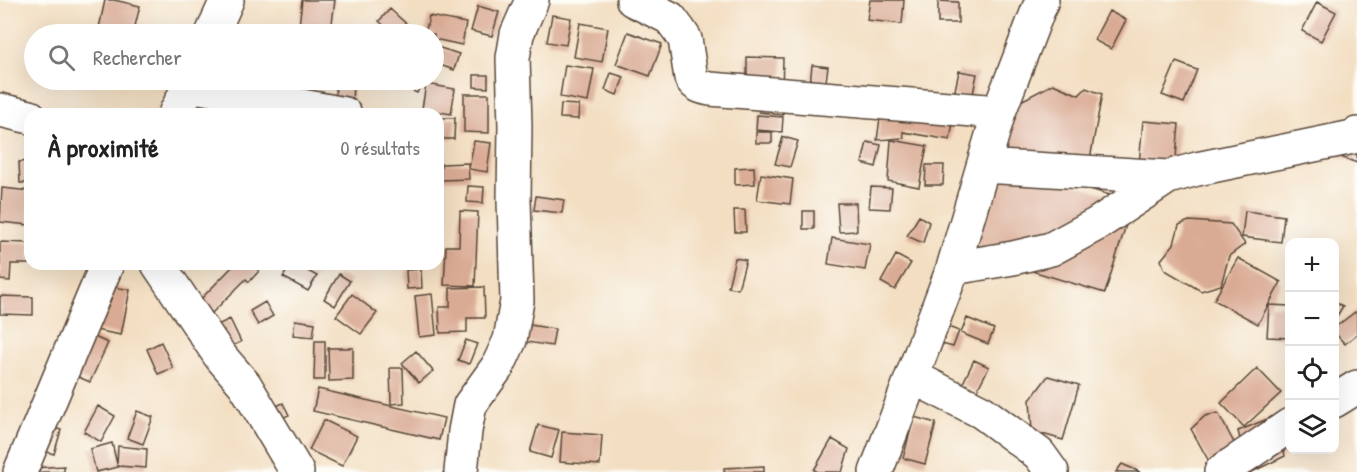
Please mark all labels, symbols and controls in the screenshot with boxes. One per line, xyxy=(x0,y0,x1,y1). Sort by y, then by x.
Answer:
search box xyxy=(24,24,444,90)
icon: search xyxy=(45,41,78,74)
text: Rechercher xyxy=(93,42,182,72)
text: À proximité xyxy=(48,130,159,165)
text: 0 résultats xyxy=(340,134,420,161)
map controls xyxy=(1285,238,1339,454)
button: + xyxy=(1285,238,1339,292)
button: − xyxy=(1285,292,1339,346)
button: locate xyxy=(1285,346,1339,400)
button: layers xyxy=(1285,400,1339,454)

